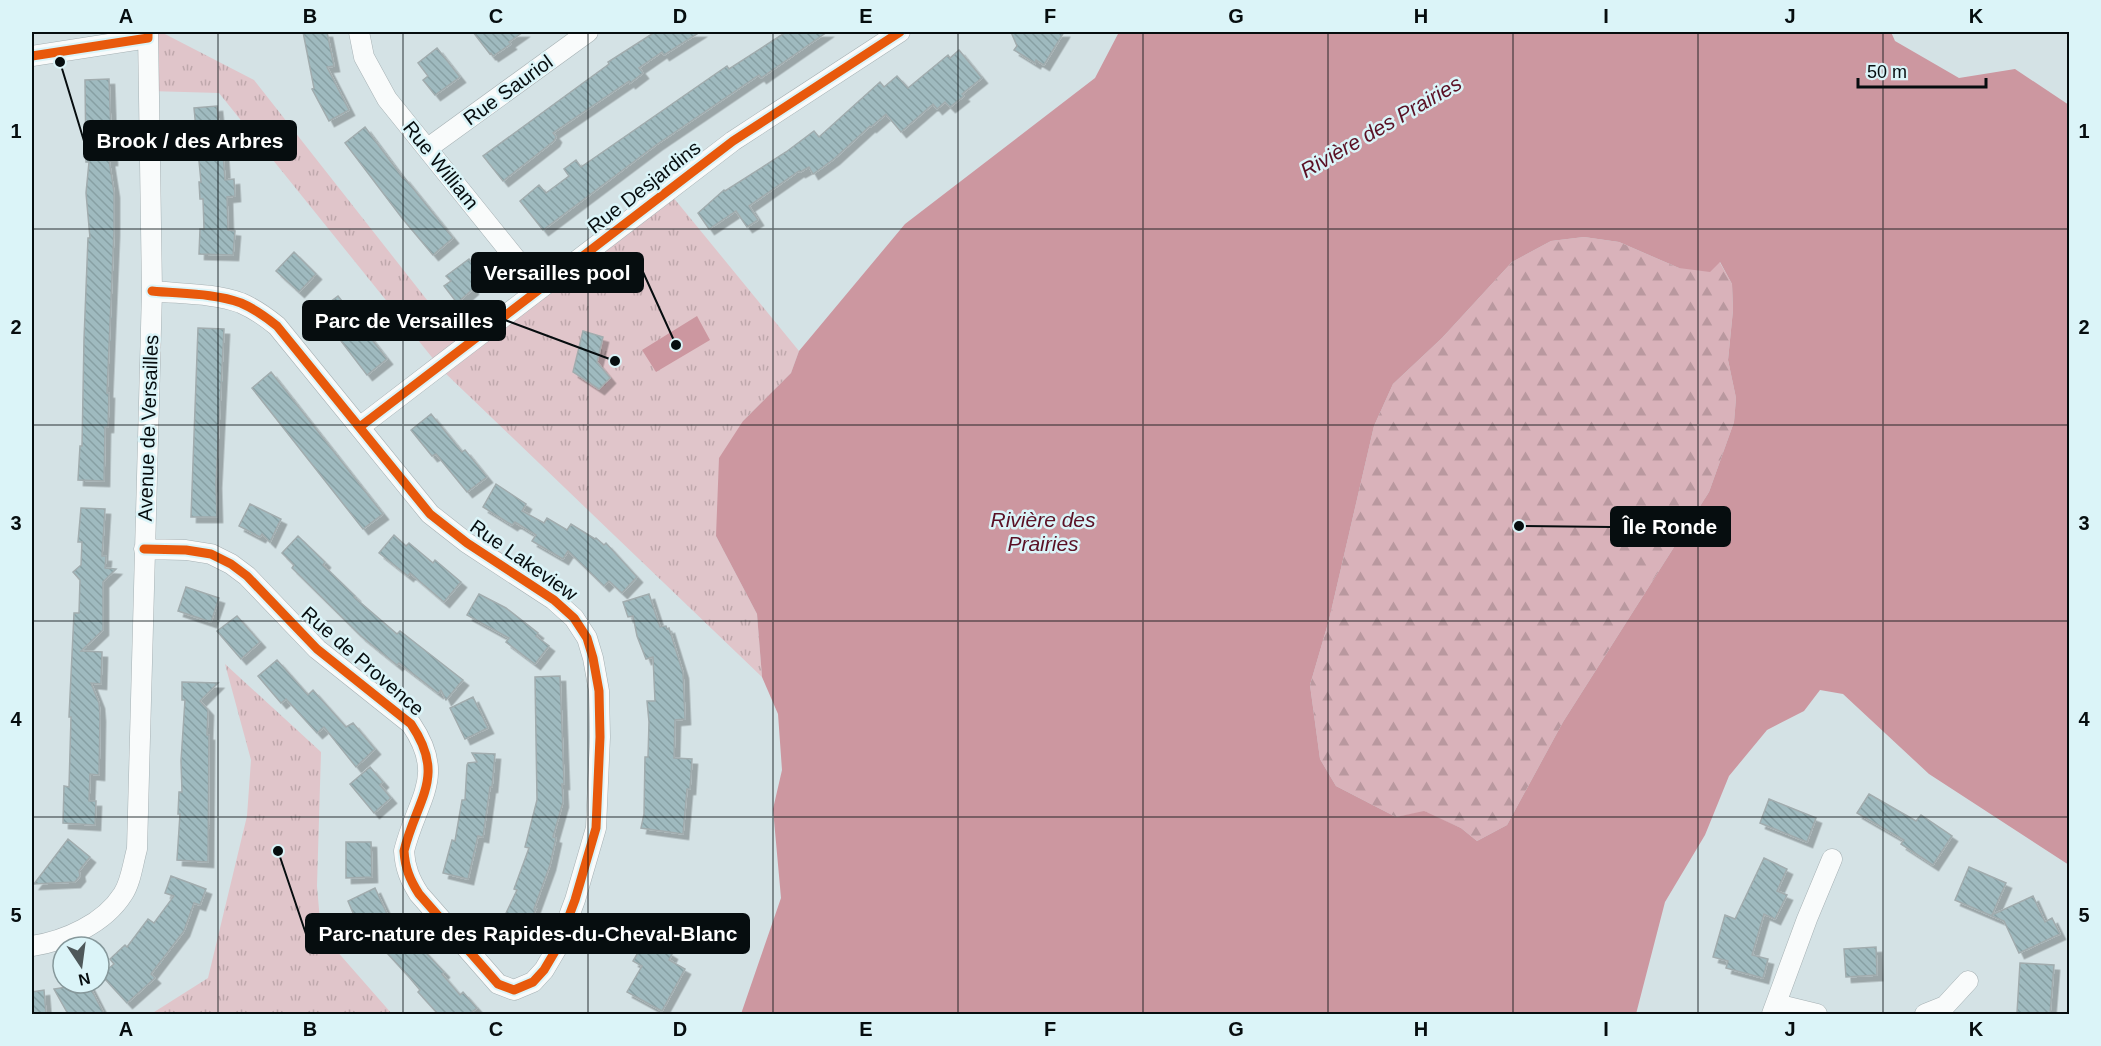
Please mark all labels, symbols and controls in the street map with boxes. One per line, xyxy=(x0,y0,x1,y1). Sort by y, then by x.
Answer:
text: A xyxy=(119,5,133,27)
text: B xyxy=(303,5,317,27)
text: C xyxy=(489,5,503,27)
text: D xyxy=(673,5,687,27)
text: E xyxy=(859,5,873,27)
text: F xyxy=(1044,5,1056,27)
text: G xyxy=(1228,5,1244,27)
text: H xyxy=(1414,5,1428,27)
text: I xyxy=(1603,5,1609,27)
text: J xyxy=(1784,5,1796,27)
text: K xyxy=(1969,5,1984,27)
street label: Rue Sauriol xyxy=(459,50,557,130)
scale bar xyxy=(1858,51,1986,89)
text: 50 m xyxy=(1867,62,1907,82)
water label: Rivière des Prairies xyxy=(1296,71,1466,182)
street label: Rue William xyxy=(399,117,483,213)
text: 1 xyxy=(10,120,22,142)
text: 1 xyxy=(2078,120,2090,142)
callout: Brook / des Arbres xyxy=(84,121,296,160)
text: Brook / des Arbres xyxy=(96,129,284,152)
street label: Rue Desjardins xyxy=(583,136,705,238)
callout: Versailles pool xyxy=(472,253,643,292)
text: Versailles pool xyxy=(483,261,631,284)
callout: Parc de Versailles xyxy=(303,301,505,340)
text: Parc de Versailles xyxy=(315,309,493,332)
text: 2 xyxy=(10,316,22,338)
text: 2 xyxy=(2078,316,2090,338)
street label: Avenue de Versailles xyxy=(134,334,162,522)
callout: Île Ronde xyxy=(1611,507,1730,546)
water label: Rivière des Prairies xyxy=(990,508,1096,555)
text: 3 xyxy=(10,512,22,534)
text: 3 xyxy=(2078,512,2090,534)
street label: Rue Lakeview xyxy=(466,515,582,605)
text: Île Ronde xyxy=(1622,515,1717,538)
street label: Rue de Provence xyxy=(297,602,429,720)
text: 4 xyxy=(10,708,22,730)
text: 4 xyxy=(2078,708,2090,730)
text: 5 xyxy=(10,904,22,926)
text: 5 xyxy=(2078,904,2090,926)
callout: Parc-nature des Rapides-du-Cheval-Blanc xyxy=(306,914,749,953)
text: Parc-nature des Rapides-du-Cheval-Blanc xyxy=(319,922,738,945)
north arrow xyxy=(51,935,111,995)
text: N xyxy=(77,970,92,989)
text: A xyxy=(119,1018,133,1040)
text: B xyxy=(303,1018,317,1040)
text: C xyxy=(489,1018,503,1040)
text: D xyxy=(673,1018,687,1040)
text: E xyxy=(859,1018,873,1040)
text: F xyxy=(1044,1018,1056,1040)
text: G xyxy=(1228,1018,1244,1040)
text: H xyxy=(1414,1018,1428,1040)
text: I xyxy=(1603,1018,1609,1040)
text: J xyxy=(1784,1018,1796,1040)
text: K xyxy=(1969,1018,1984,1040)

